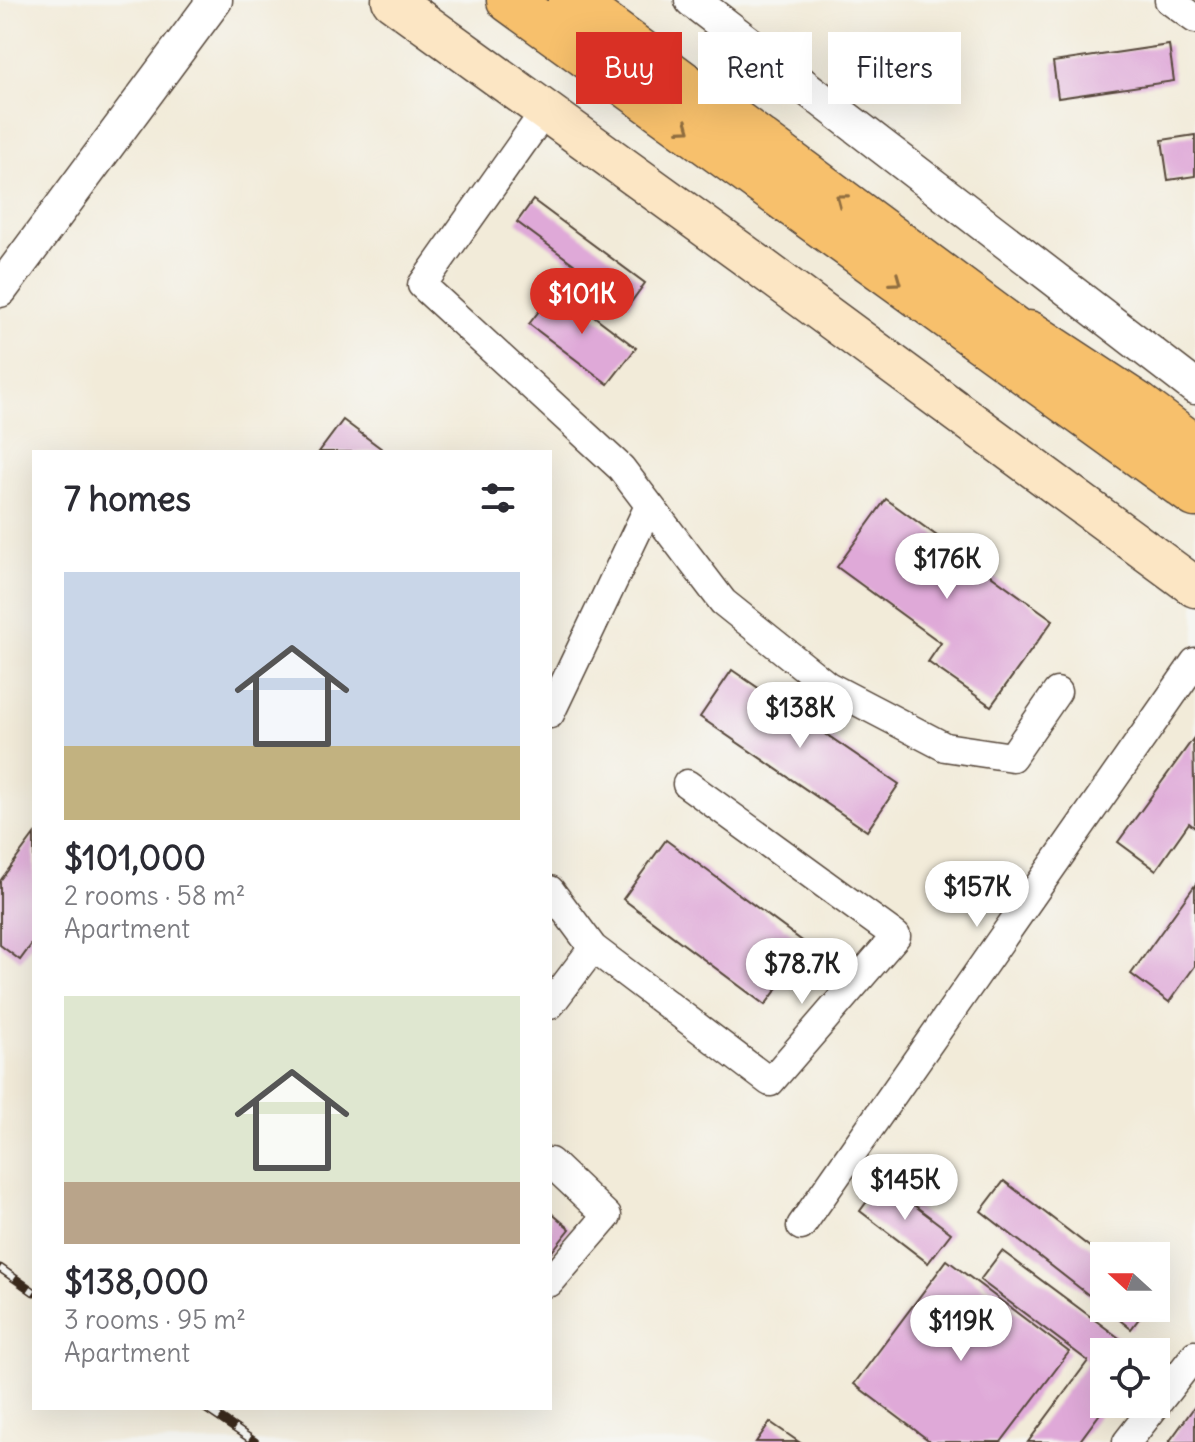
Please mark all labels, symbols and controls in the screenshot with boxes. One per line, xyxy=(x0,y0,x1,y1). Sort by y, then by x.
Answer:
chip: Buy xyxy=(576,32,682,104)
chip: Rent xyxy=(698,32,812,104)
chip: Filters xyxy=(828,32,961,104)
one-way arrow xyxy=(676,118,691,133)
one-way arrow xyxy=(836,195,850,209)
pin: $101K xyxy=(526,268,638,336)
one-way arrow xyxy=(887,271,901,286)
text: $101K xyxy=(548,277,616,310)
icon: filters xyxy=(476,476,520,520)
text: 7 homes xyxy=(64,477,191,520)
pin: $176K xyxy=(891,533,1003,601)
text: $176K xyxy=(913,542,981,575)
icon: home xyxy=(220,624,364,768)
pin: $138K xyxy=(744,682,856,750)
text: $138K xyxy=(765,691,835,724)
text: $101,000 xyxy=(64,836,206,879)
pin: $157K xyxy=(921,861,1033,929)
text: $157K xyxy=(943,870,1011,903)
text: 2 rooms · 58 m² xyxy=(64,879,245,912)
text: Apartment xyxy=(64,912,190,945)
pin: $78.7K xyxy=(737,938,867,1006)
text: $78.7K xyxy=(764,947,840,980)
icon: home xyxy=(220,1048,364,1192)
pin: $145K xyxy=(849,1154,961,1222)
text: $145K xyxy=(870,1163,940,1196)
north arrow xyxy=(1090,1242,1170,1322)
map controls xyxy=(1090,1242,1170,1418)
text: $138,000 xyxy=(64,1260,209,1303)
pin: $119K xyxy=(905,1295,1017,1363)
text: 3 rooms · 95 m² xyxy=(64,1303,246,1336)
text: $119K xyxy=(928,1304,994,1337)
text: Apartment xyxy=(64,1336,190,1369)
button: locate xyxy=(1090,1338,1170,1418)

